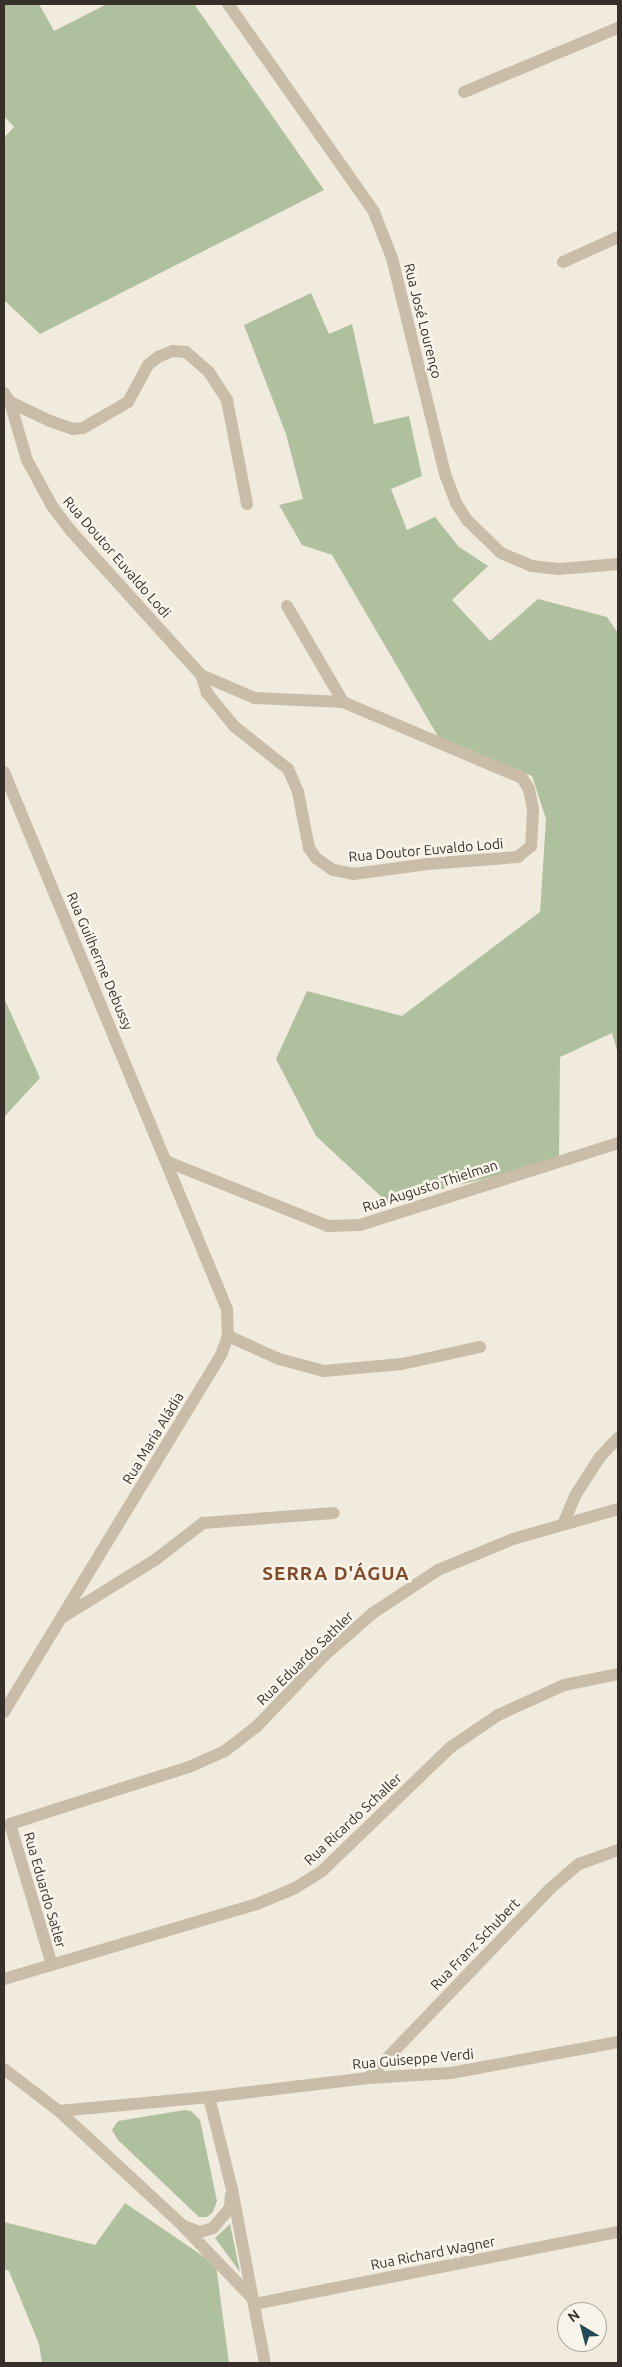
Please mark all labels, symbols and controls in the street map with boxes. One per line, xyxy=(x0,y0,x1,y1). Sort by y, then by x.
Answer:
street label: Rua José Lourenço xyxy=(401,262,445,380)
street label: Rua Doutor Euvaldo Lodi xyxy=(60,493,174,621)
street label: Rua Doutor Euvaldo Lodi xyxy=(348,835,504,865)
street label: Rua Guilherme Debussy xyxy=(63,890,137,1032)
street label: Rua Augusto Thielman xyxy=(360,1156,500,1216)
street label: Rua Maria Aládia xyxy=(119,1389,187,1487)
district label: SERRA D'ÁGUA xyxy=(261,1563,411,1585)
street label: Rua Eduardo Sathler xyxy=(253,1608,357,1708)
street label: Rua Ricardo Schaller xyxy=(301,1769,405,1869)
street label: Rua Eduardo Satler xyxy=(20,1830,70,1950)
street label: Rua Franz Schubert xyxy=(427,1895,523,1993)
street label: Rua Guiseppe Verdi xyxy=(352,2045,474,2073)
street label: Rua Richard Wagner xyxy=(369,2233,497,2273)
north arrow xyxy=(557,2302,607,2352)
text: N xyxy=(565,2306,583,2325)

